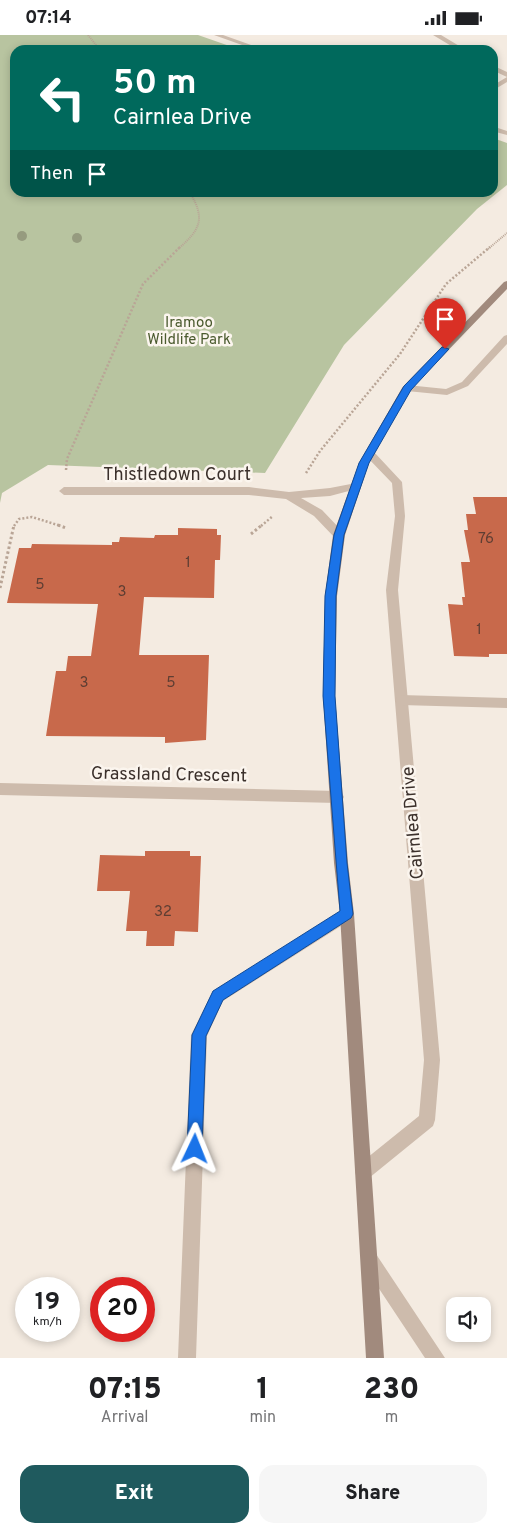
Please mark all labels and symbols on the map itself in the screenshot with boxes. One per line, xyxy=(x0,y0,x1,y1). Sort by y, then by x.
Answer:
pin xyxy=(424,298,466,349)
park label: Iramoo Wildlife Park xyxy=(147,314,231,350)
street label: Thistledown Court xyxy=(103,464,251,487)
house number: 76 xyxy=(478,530,494,549)
house number: 1 xyxy=(185,554,191,573)
house number: 5 xyxy=(35,576,45,595)
house number: 3 xyxy=(117,583,127,602)
house number: 1 xyxy=(476,621,482,640)
house number: 3 xyxy=(79,674,89,693)
house number: 5 xyxy=(166,674,176,693)
street label: Grassland Crescent xyxy=(91,763,247,788)
street label: Cairnlea Drive xyxy=(397,765,430,880)
house number: 32 xyxy=(154,903,172,922)
position arrow xyxy=(168,1122,220,1174)
speed limit sign: 20 xyxy=(90,1277,155,1342)

